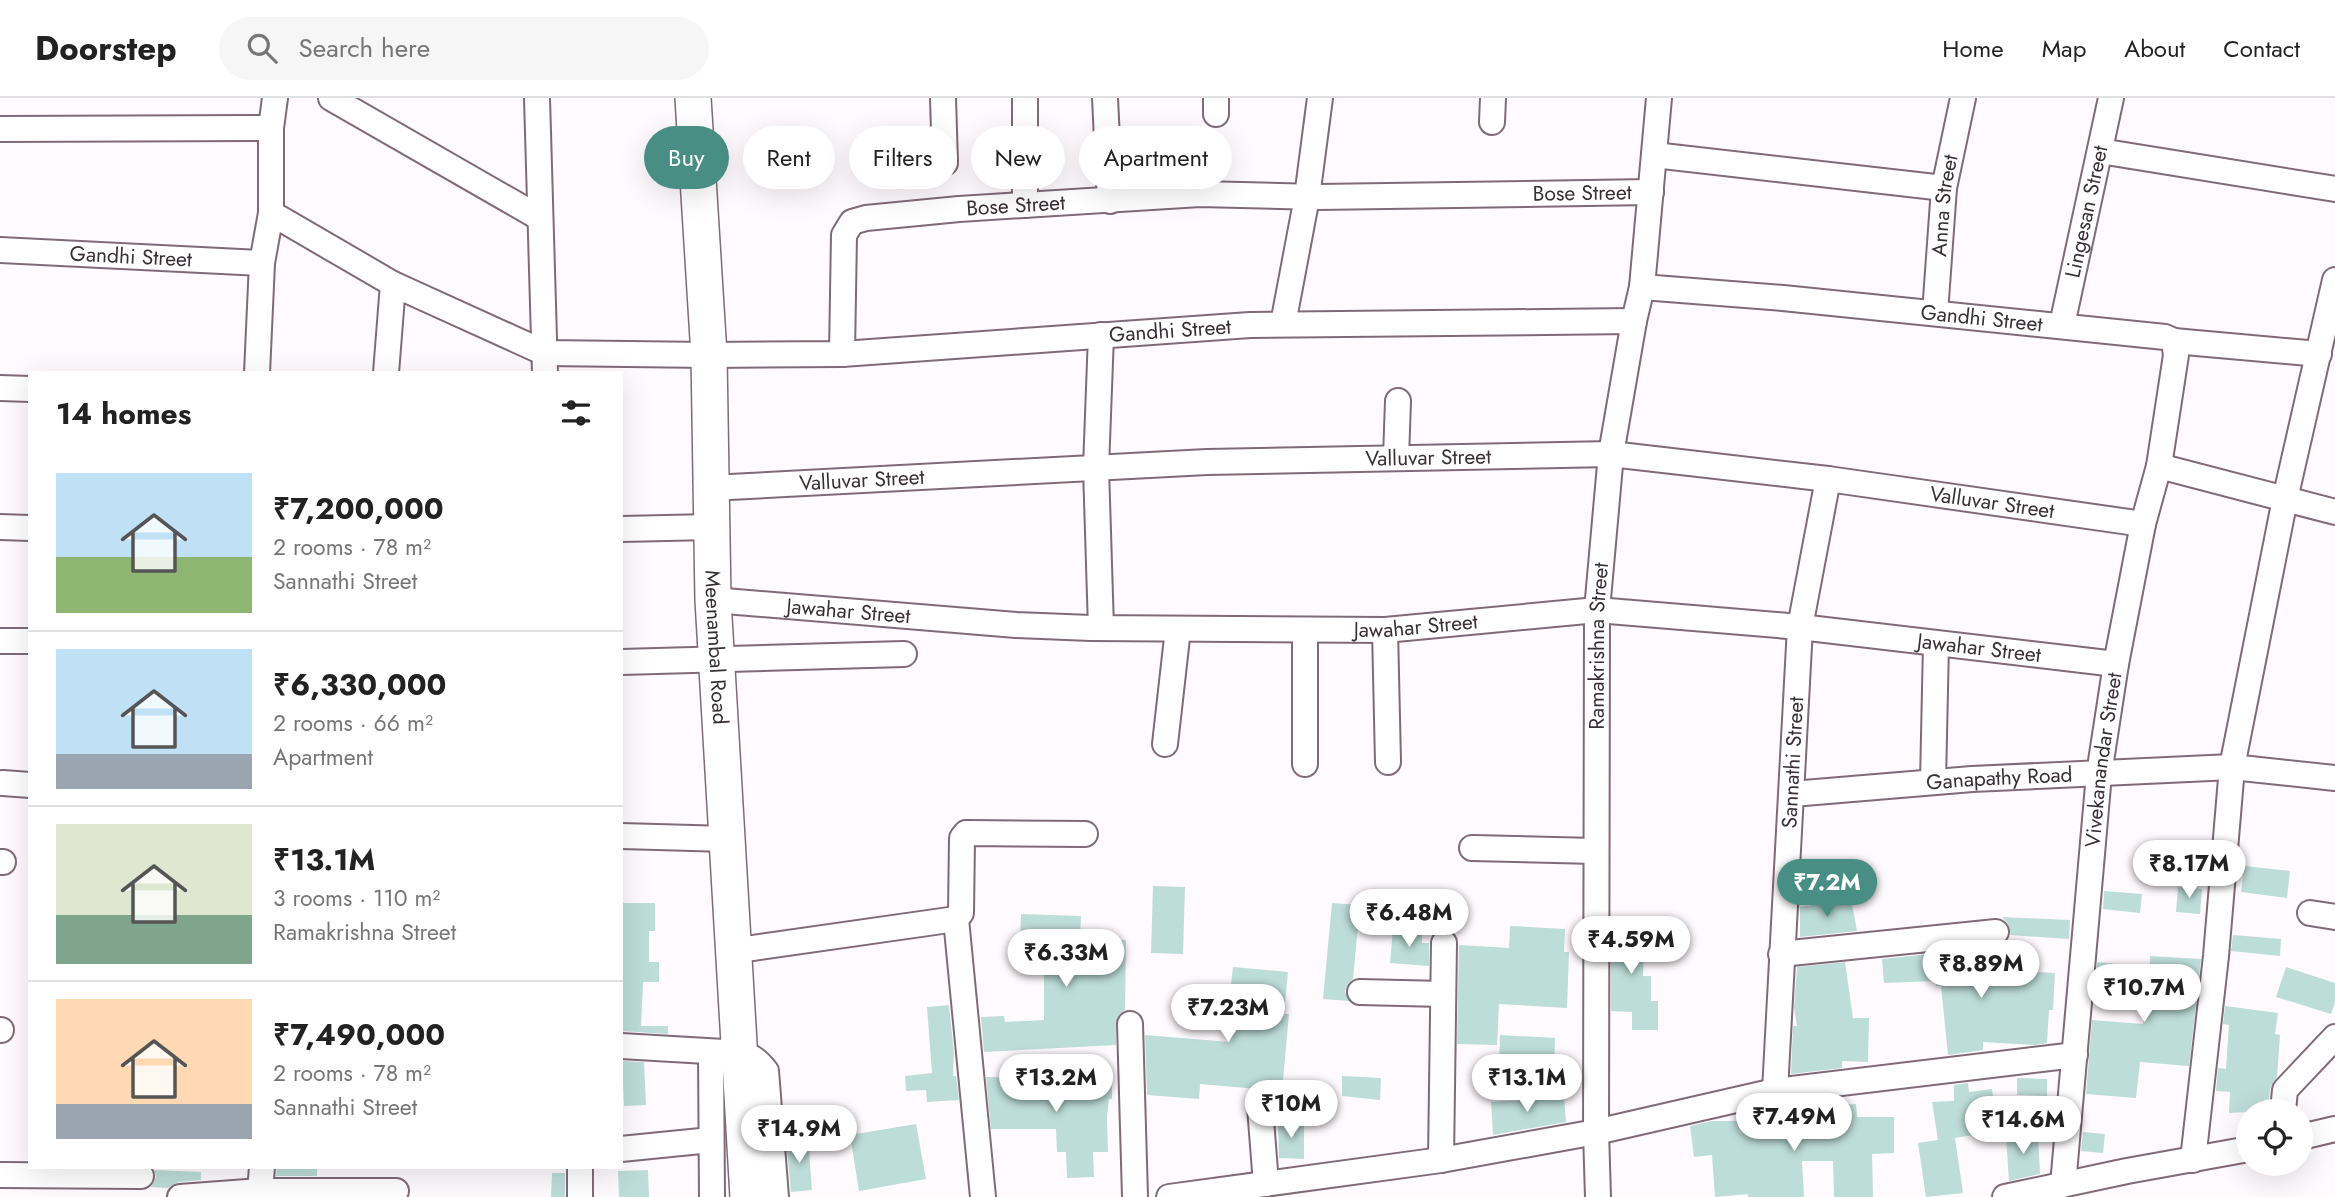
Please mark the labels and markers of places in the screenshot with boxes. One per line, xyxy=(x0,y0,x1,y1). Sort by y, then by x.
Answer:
pin: ₹8.17M xyxy=(2132,840,2246,900)
pin: ₹7.2M xyxy=(1778,860,1876,919)
pin: ₹6.48M xyxy=(1352,890,1466,949)
pin: ₹4.59M xyxy=(1574,916,1688,976)
pin: ₹6.33M xyxy=(1009,930,1123,989)
pin: ₹8.89M xyxy=(1924,940,2038,1000)
pin: ₹10.7M xyxy=(2087,964,2201,1024)
pin: ₹7.23M xyxy=(1171,984,1285,1044)
pin: ₹13.2M xyxy=(999,1054,1113,1114)
pin: ₹13.1M xyxy=(1470,1054,1584,1114)
pin: ₹10M xyxy=(1250,1080,1332,1140)
pin: ₹7.49M xyxy=(1737,1094,1851,1153)
pin: ₹14.6M xyxy=(1966,1096,2080,1156)
pin: ₹14.9M xyxy=(742,1105,856,1165)

